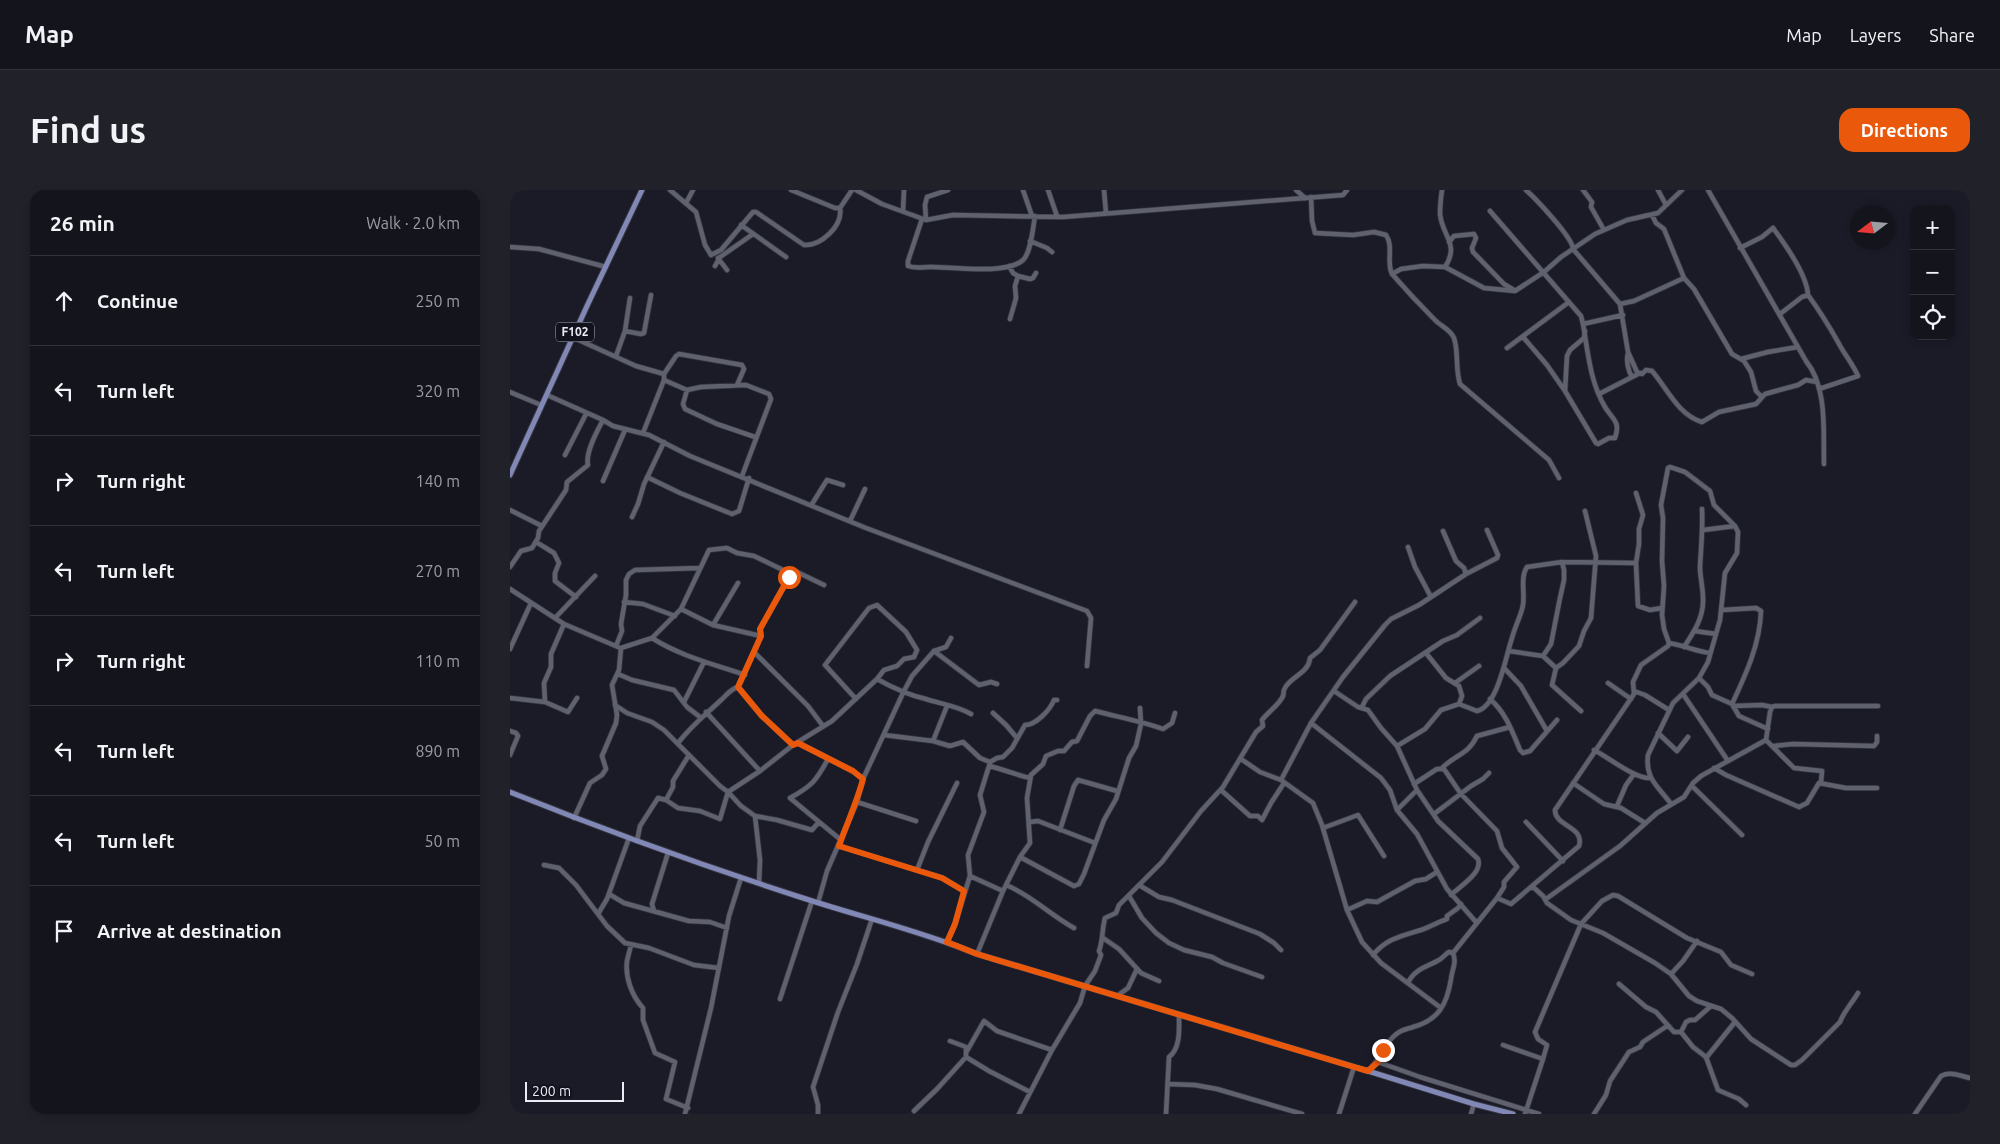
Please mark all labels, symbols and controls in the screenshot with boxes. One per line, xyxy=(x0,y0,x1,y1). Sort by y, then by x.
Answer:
text: Map xyxy=(25,21,74,48)
text: Map xyxy=(1786,25,1822,45)
text: Layers xyxy=(1850,25,1901,45)
text: Share xyxy=(1929,25,1975,45)
button: Directions xyxy=(1839,108,1970,152)
text: Find us xyxy=(30,110,146,150)
north arrow xyxy=(1850,205,1895,250)
map controls xyxy=(1910,205,1955,340)
button: + xyxy=(1910,205,1955,250)
text: 26 min xyxy=(50,211,115,235)
text: Walk · 2.0 km xyxy=(366,214,460,232)
button: − xyxy=(1910,250,1955,295)
icon: ahead xyxy=(50,287,78,315)
text: Continue xyxy=(97,290,178,312)
text: 250 m xyxy=(415,292,460,310)
button: locate xyxy=(1910,295,1955,340)
road number: F102 xyxy=(556,322,594,342)
icon: left xyxy=(50,377,78,405)
text: Turn left xyxy=(97,380,175,402)
text: 320 m xyxy=(415,382,460,400)
icon: right xyxy=(50,467,78,495)
text: Turn right xyxy=(97,470,185,492)
text: 140 m xyxy=(415,472,460,490)
icon: left xyxy=(50,557,78,585)
text: Turn left xyxy=(97,560,175,582)
text: 270 m xyxy=(415,562,460,580)
route start xyxy=(778,566,801,589)
icon: right xyxy=(50,647,78,675)
text: Turn right xyxy=(97,650,185,672)
text: 110 m xyxy=(415,652,460,670)
icon: left xyxy=(50,737,78,765)
text: Turn left xyxy=(97,740,175,762)
text: 890 m xyxy=(415,742,460,760)
icon: left xyxy=(50,827,78,855)
text: Turn left xyxy=(97,830,175,852)
text: 50 m xyxy=(424,832,460,850)
icon: arrive xyxy=(50,917,78,945)
text: Arrive at destination xyxy=(97,920,282,942)
route end xyxy=(1372,1039,1395,1062)
scale bar xyxy=(525,1079,624,1102)
text: 200 m xyxy=(532,1083,571,1099)

